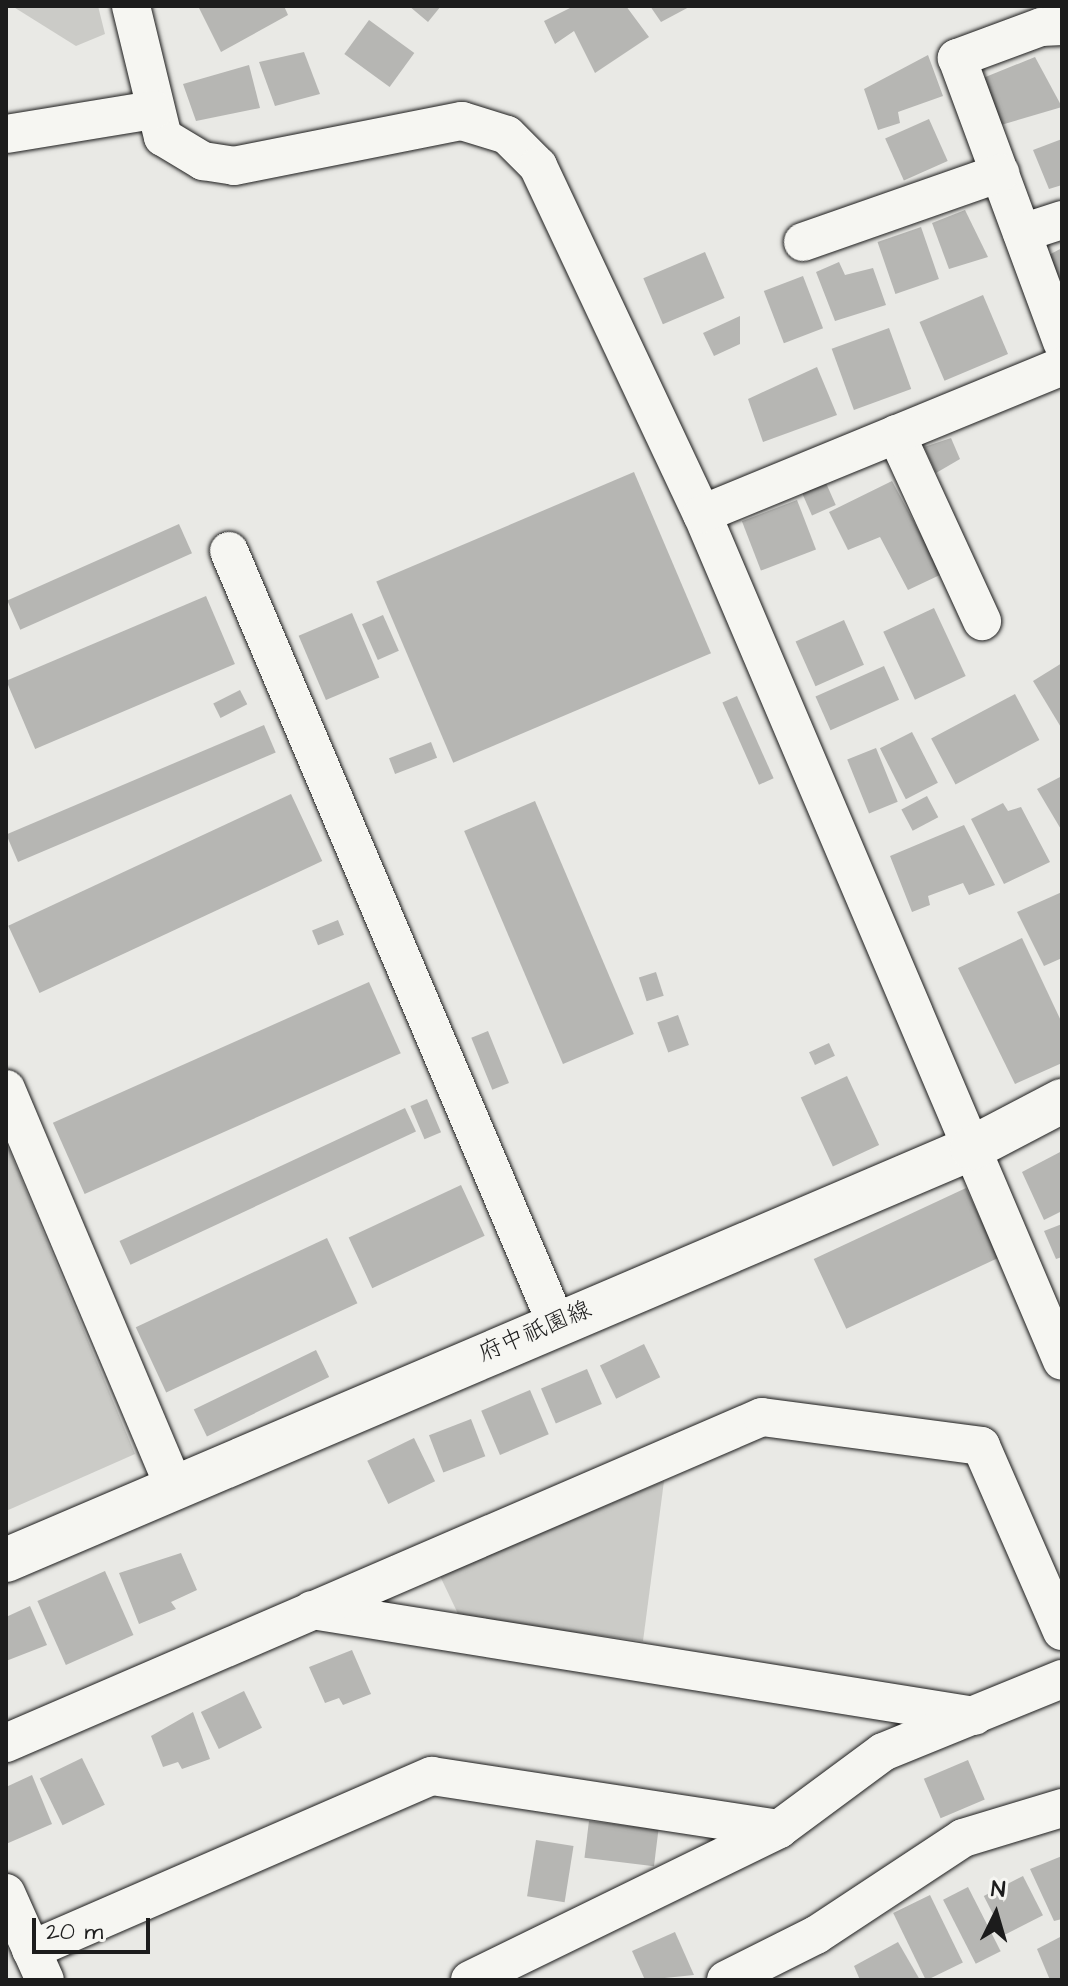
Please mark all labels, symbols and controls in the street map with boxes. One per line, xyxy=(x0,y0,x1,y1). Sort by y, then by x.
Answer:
street label: 府中祇園線 xyxy=(474,1295,596,1369)
north arrow xyxy=(956,1874,1036,1954)
text: N xyxy=(990,1874,1006,1906)
scale bar xyxy=(36,1902,154,1952)
text: 20 m xyxy=(46,1915,103,1949)

